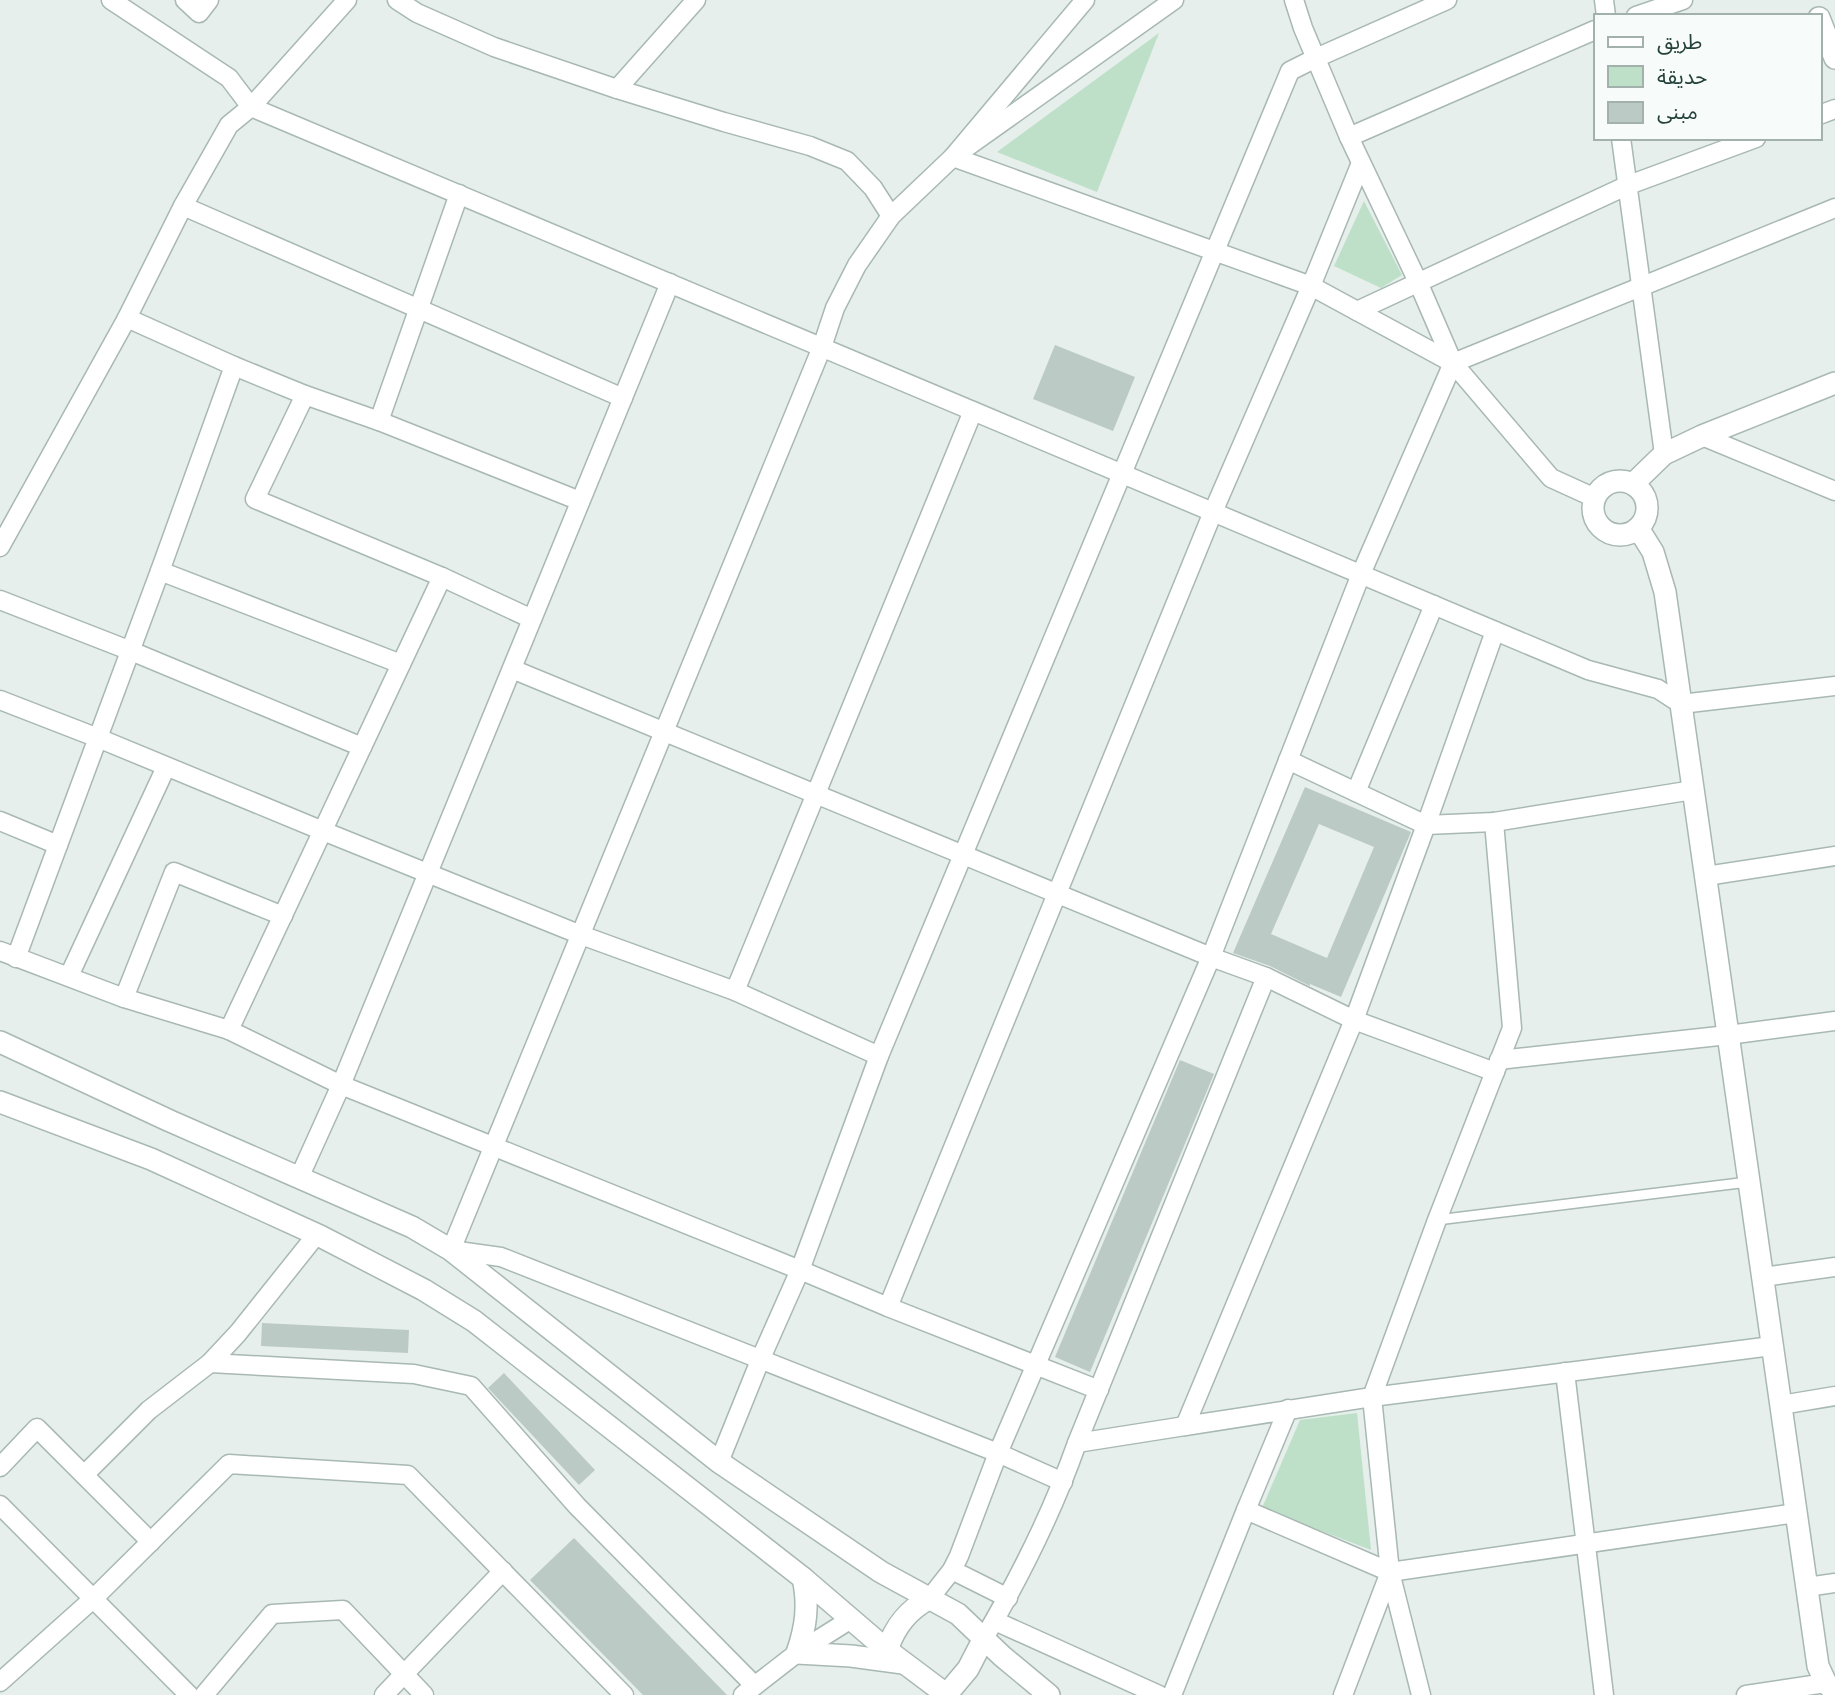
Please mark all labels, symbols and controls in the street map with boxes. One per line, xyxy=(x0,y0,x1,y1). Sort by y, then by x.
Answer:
legend xyxy=(1594,14,1821,140)
text: طريق xyxy=(1657,27,1702,56)
text: حديقة xyxy=(1657,62,1707,91)
text: مبنى xyxy=(1657,97,1698,126)

